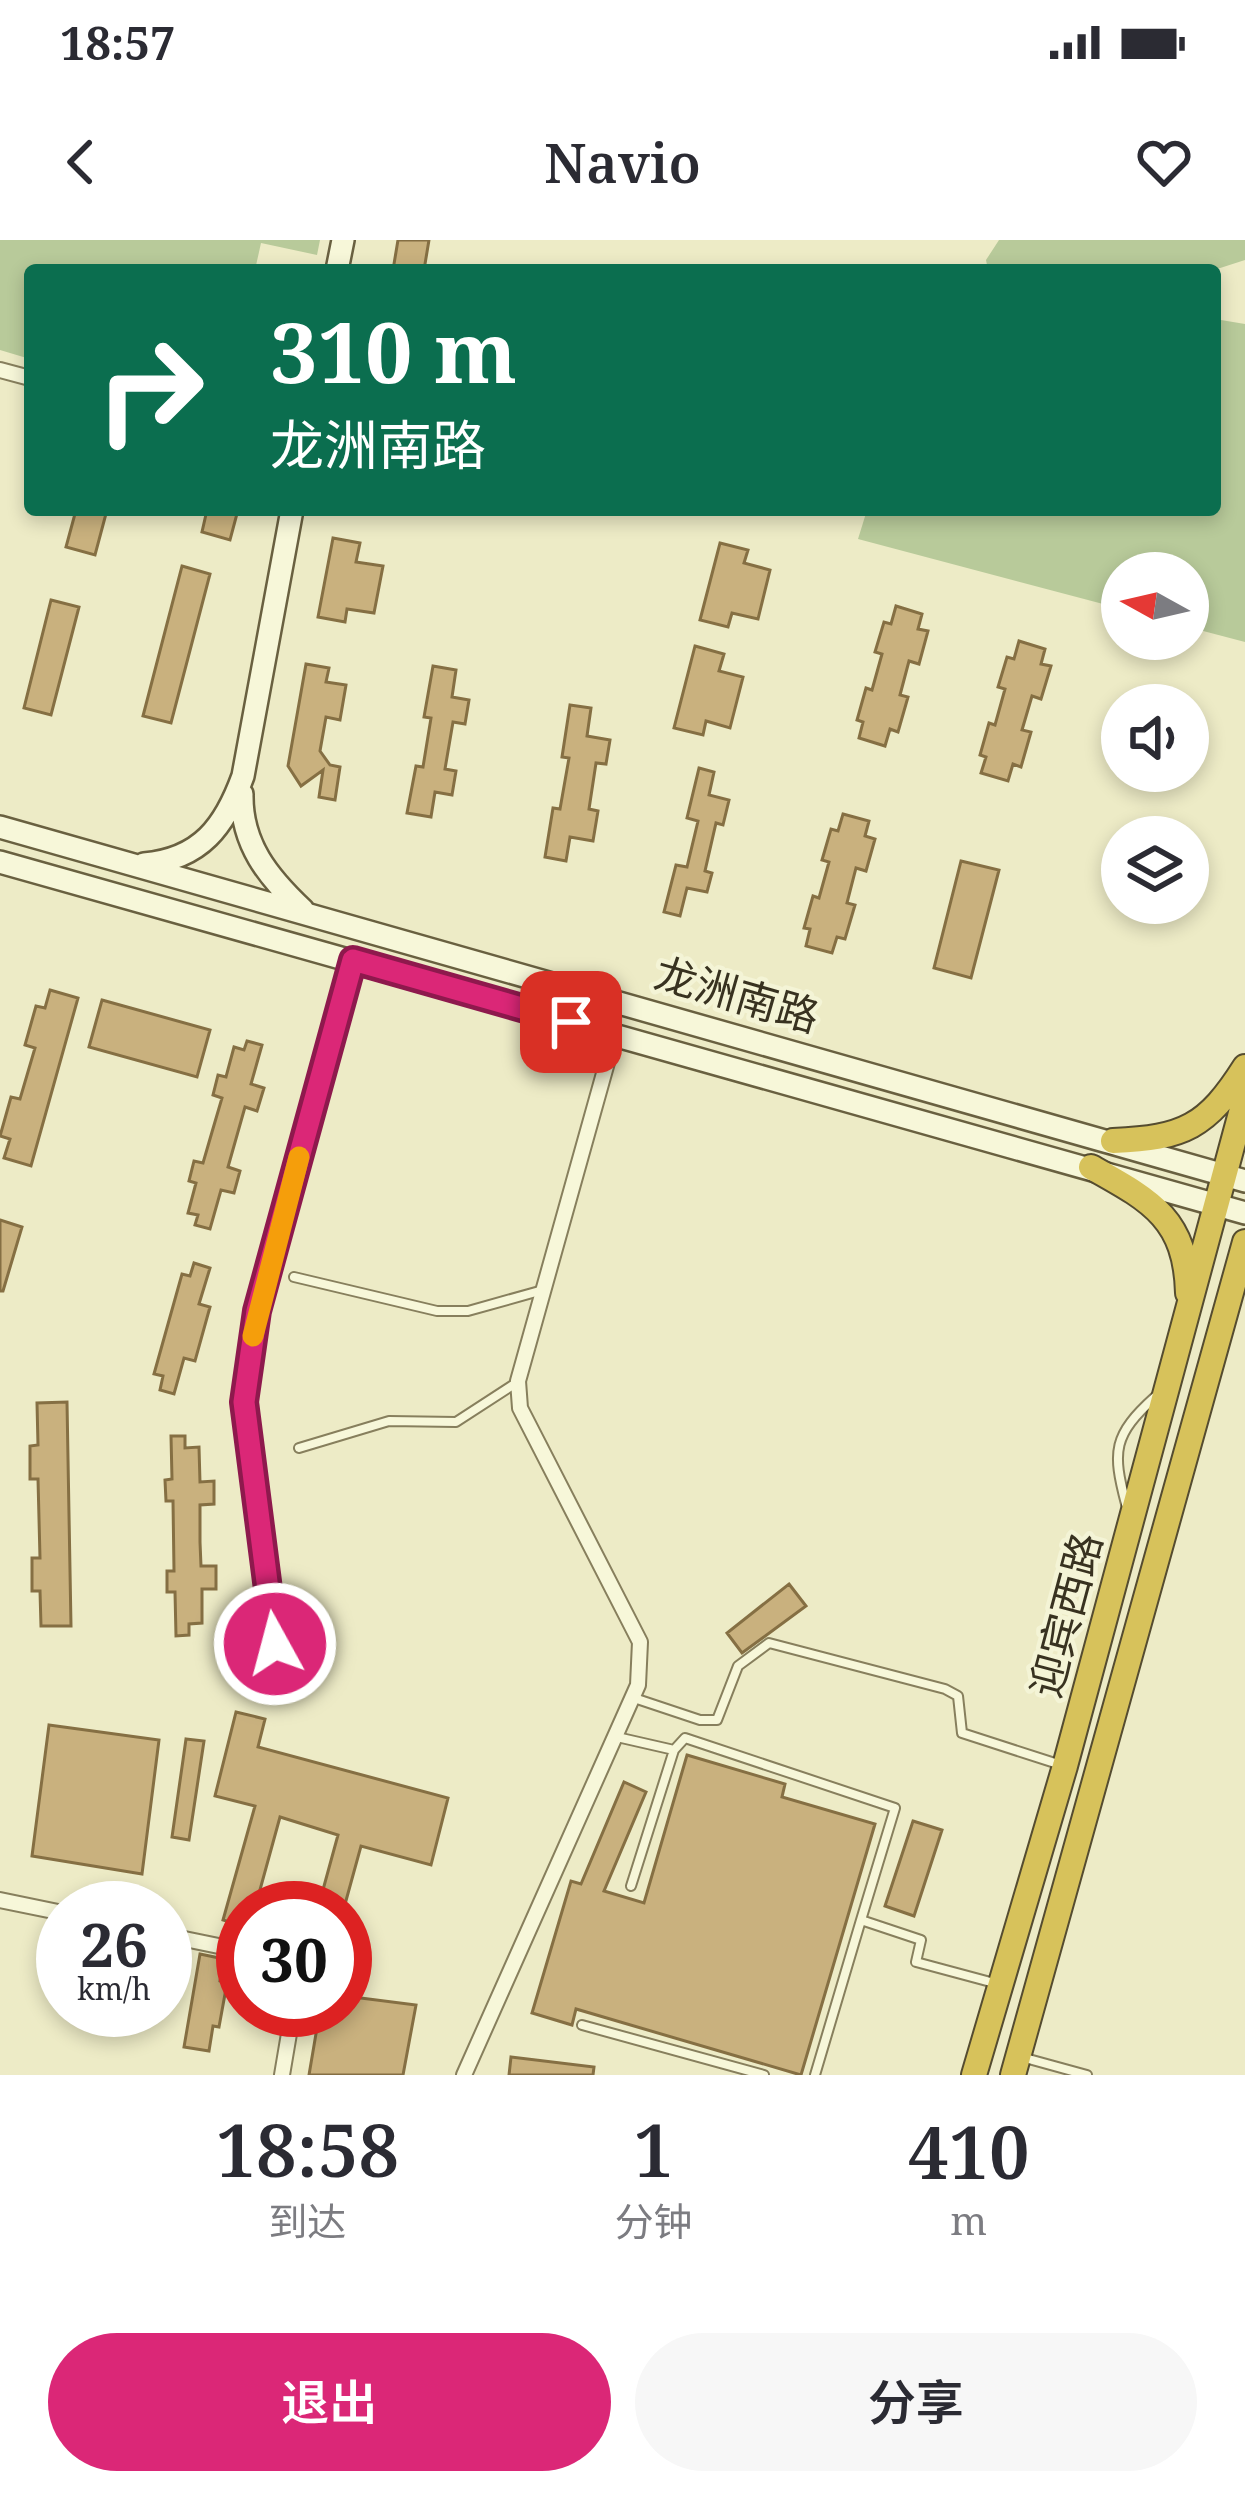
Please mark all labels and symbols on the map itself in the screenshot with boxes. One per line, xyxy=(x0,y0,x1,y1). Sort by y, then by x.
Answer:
north arrow xyxy=(1101,552,1209,660)
street label: 龙洲南路 xyxy=(649,943,826,1044)
pin xyxy=(520,971,622,1073)
street label: 迎宾西路 xyxy=(1015,1526,1114,1703)
position arrow xyxy=(212,1581,338,1707)
speed limit sign: 30 xyxy=(216,1881,372,2037)

